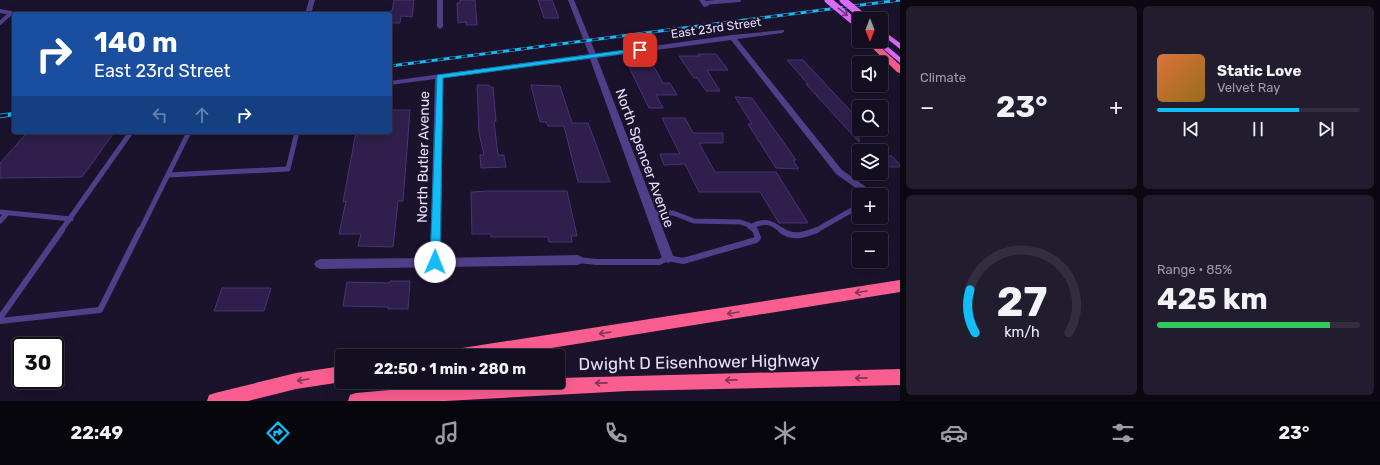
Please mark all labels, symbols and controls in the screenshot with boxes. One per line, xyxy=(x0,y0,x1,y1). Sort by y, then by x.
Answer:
one-way arrow xyxy=(837,7,848,16)
north arrow xyxy=(852,12,888,48)
map controls xyxy=(852,12,888,268)
street label: East 23rd Street xyxy=(670,15,762,41)
text: 140 m xyxy=(94,26,178,59)
icon: right xyxy=(28,28,80,80)
pin xyxy=(623,33,657,67)
icon: arrive xyxy=(629,39,651,61)
button: sound xyxy=(852,56,888,92)
text: East 23rd Street xyxy=(94,60,231,82)
text: Static Love xyxy=(1217,62,1301,80)
text: Climate xyxy=(920,70,966,85)
text: Velvet Ray xyxy=(1217,80,1280,95)
street label: North Spencer Avenue xyxy=(611,86,678,230)
text: 23° xyxy=(996,89,1048,125)
street label: North Butler Avenue xyxy=(414,91,433,223)
text: − xyxy=(920,94,934,121)
text: + xyxy=(1109,94,1123,121)
button: search xyxy=(852,100,888,136)
icon: left xyxy=(149,104,171,126)
icon: ahead xyxy=(191,104,213,126)
icon: right xyxy=(233,104,255,126)
icon: previous xyxy=(1180,118,1202,140)
icon: pause xyxy=(1247,118,1269,140)
icon: next xyxy=(1315,118,1337,140)
button: layers xyxy=(852,144,888,180)
button: + xyxy=(852,188,888,224)
button: − xyxy=(852,232,888,268)
position arrow xyxy=(414,241,456,283)
text: Range · 85% xyxy=(1157,262,1232,277)
text: 27 xyxy=(996,277,1047,326)
text: 425 km xyxy=(1157,281,1268,317)
one-way arrow xyxy=(855,288,868,296)
one-way arrow xyxy=(727,309,740,317)
text: km/h xyxy=(1004,323,1039,340)
one-way arrow xyxy=(599,329,612,337)
speed limit sign: 30 xyxy=(12,337,64,389)
street label: Dwight D Eisenhower Highway xyxy=(578,350,820,374)
text: 22:50 · 1 min · 280 m xyxy=(374,360,526,378)
one-way arrow xyxy=(855,374,868,382)
one-way arrow xyxy=(297,376,310,384)
one-way arrow xyxy=(725,377,738,384)
one-way arrow xyxy=(595,379,608,387)
icon: directions xyxy=(264,419,292,447)
icon: music xyxy=(433,419,461,447)
icon: phone xyxy=(602,419,630,447)
icon: climate xyxy=(771,419,799,447)
icon: car xyxy=(940,419,968,447)
icon: filters xyxy=(1109,419,1137,447)
text: 22:49 xyxy=(71,422,123,444)
text: 23° xyxy=(1278,422,1309,444)

